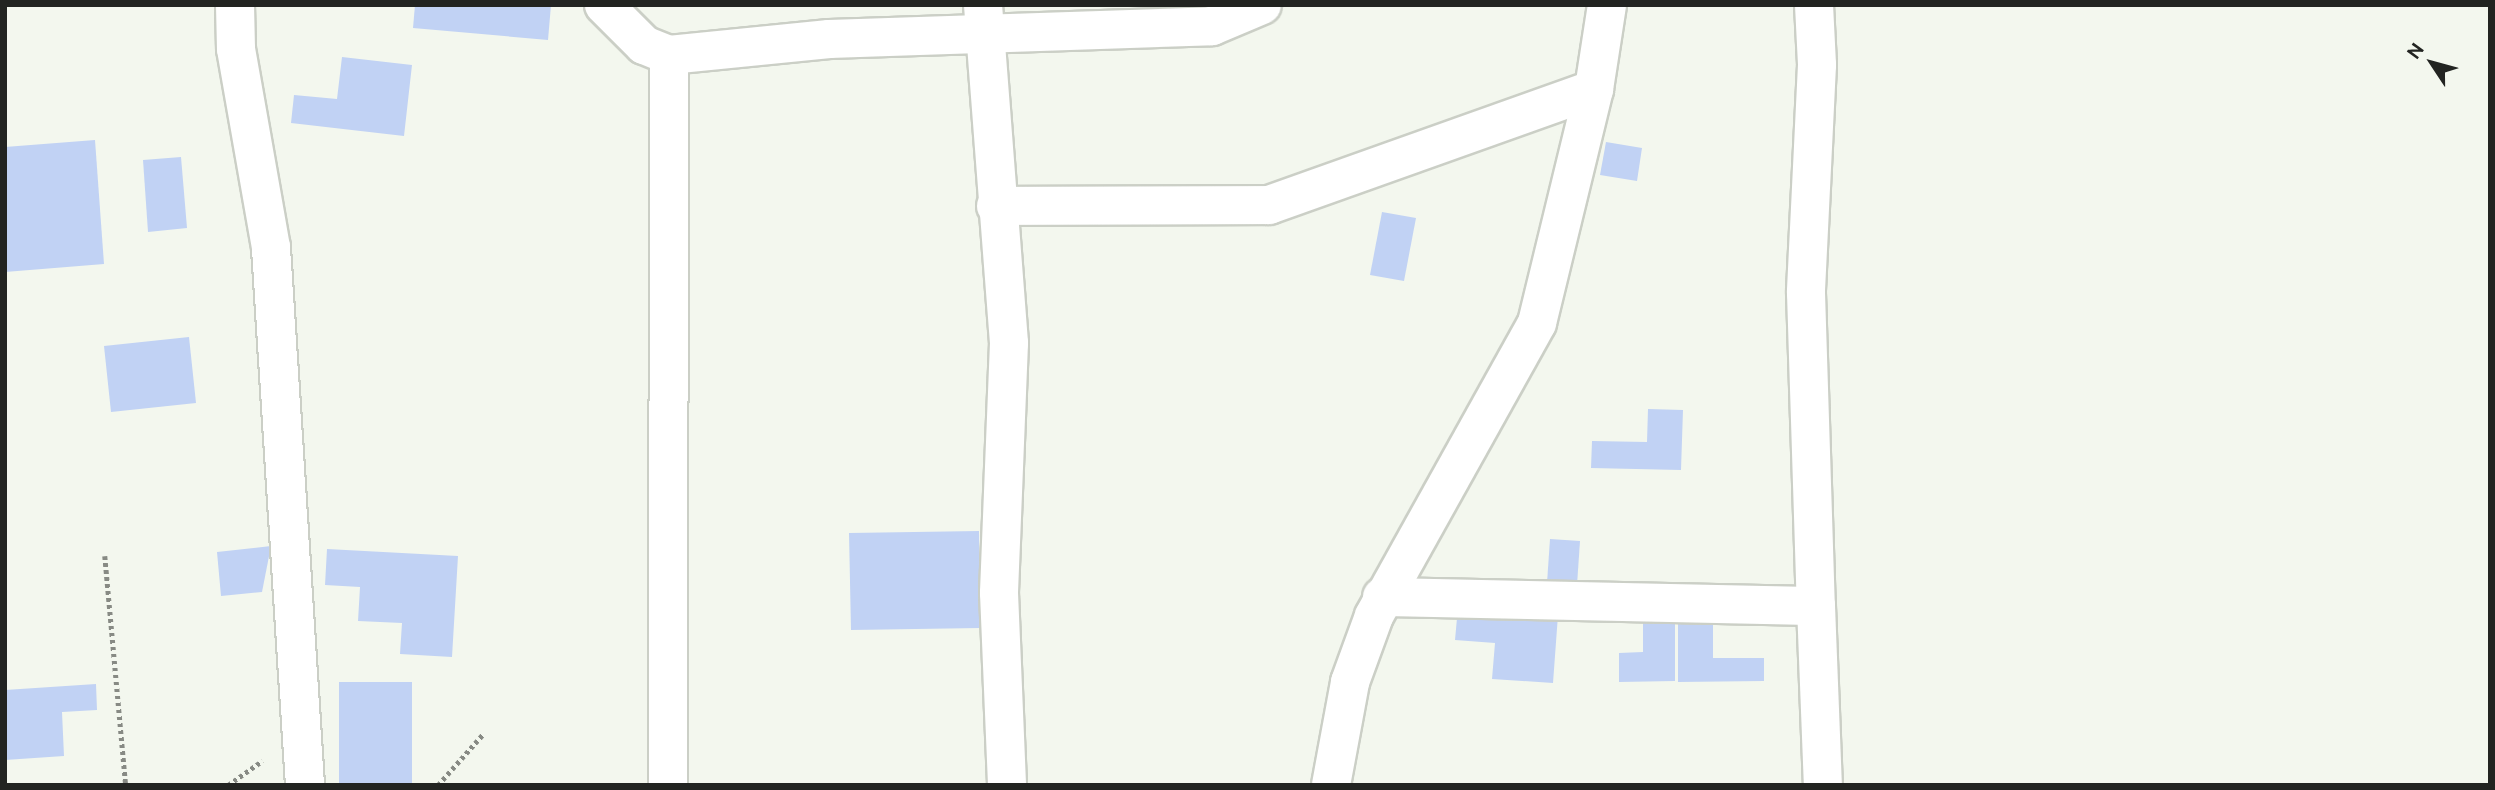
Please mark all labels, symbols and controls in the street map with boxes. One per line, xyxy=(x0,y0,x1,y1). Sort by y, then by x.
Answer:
north arrow xyxy=(2397,28,2467,98)
text: N xyxy=(2402,38,2428,63)

